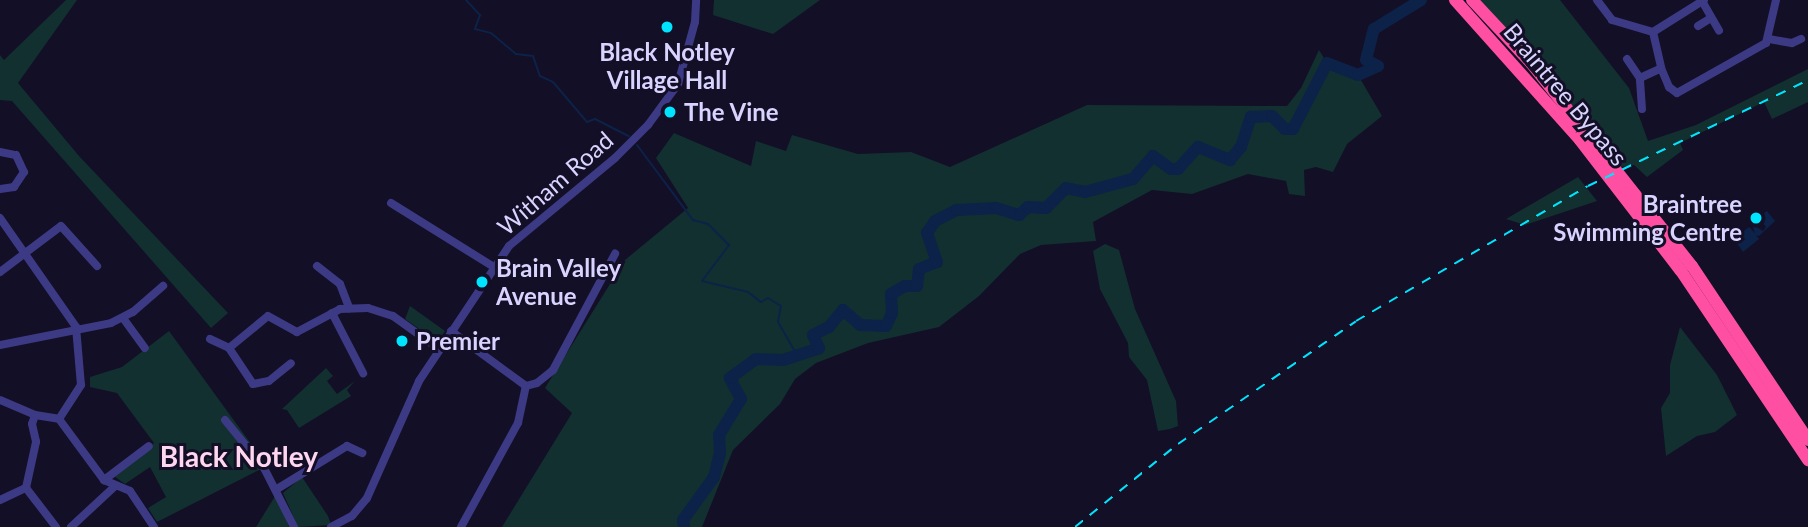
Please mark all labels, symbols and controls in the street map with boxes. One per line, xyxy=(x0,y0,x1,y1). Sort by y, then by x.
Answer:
street label: Braintree Bypass xyxy=(1498,17,1634,171)
marker: Black Notley Village Hall xyxy=(659,19,675,35)
place label: Black Notley Village Hall xyxy=(599,38,735,94)
place label: The Vine xyxy=(684,98,779,126)
marker: The Vine xyxy=(662,104,678,120)
street label: Witham Road xyxy=(491,125,619,241)
place label: Braintree Swimming Centre xyxy=(1553,190,1742,246)
marker: Braintree Swimming Centre xyxy=(1748,210,1764,226)
place label: Brain Valley Avenue xyxy=(496,254,622,310)
marker: Brain Valley Avenue xyxy=(474,274,490,290)
place label: Premier xyxy=(416,327,500,355)
marker: Premier xyxy=(394,333,410,349)
district label: Black Notley xyxy=(160,439,318,473)

